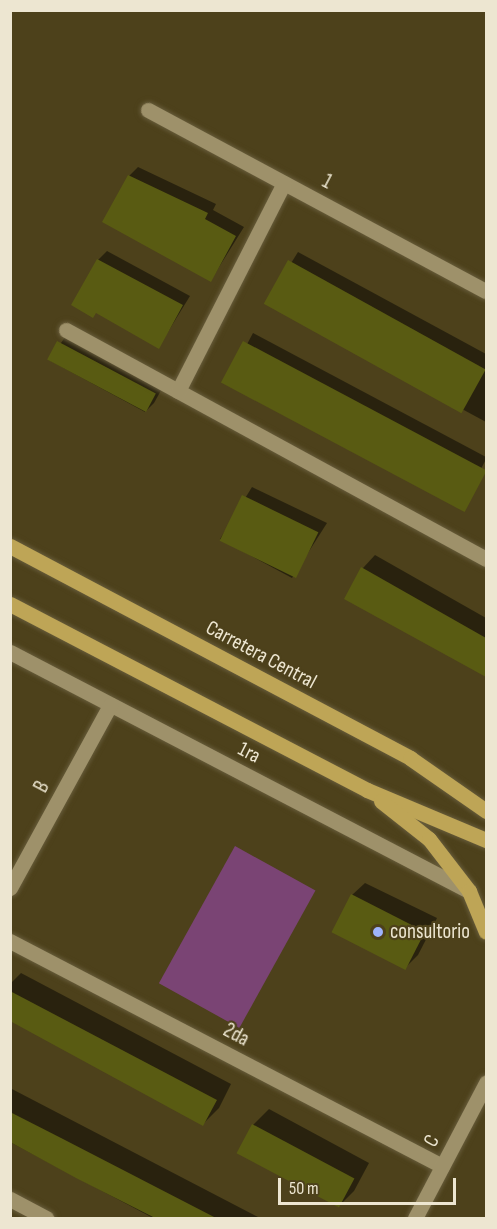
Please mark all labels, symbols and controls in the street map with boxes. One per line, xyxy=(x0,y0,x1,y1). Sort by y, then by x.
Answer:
street label: 1 xyxy=(318,169,336,195)
street label: Carretera Central xyxy=(201,615,321,695)
street label: 1ra xyxy=(234,737,264,769)
street label: B xyxy=(29,777,55,797)
place label: consultorio xyxy=(390,919,470,945)
marker: consultorio xyxy=(371,925,385,939)
street label: 2da xyxy=(219,1018,253,1052)
street label: C xyxy=(418,1131,446,1151)
scale bar xyxy=(281,1166,460,1204)
text: 50 m xyxy=(289,1178,319,1199)

